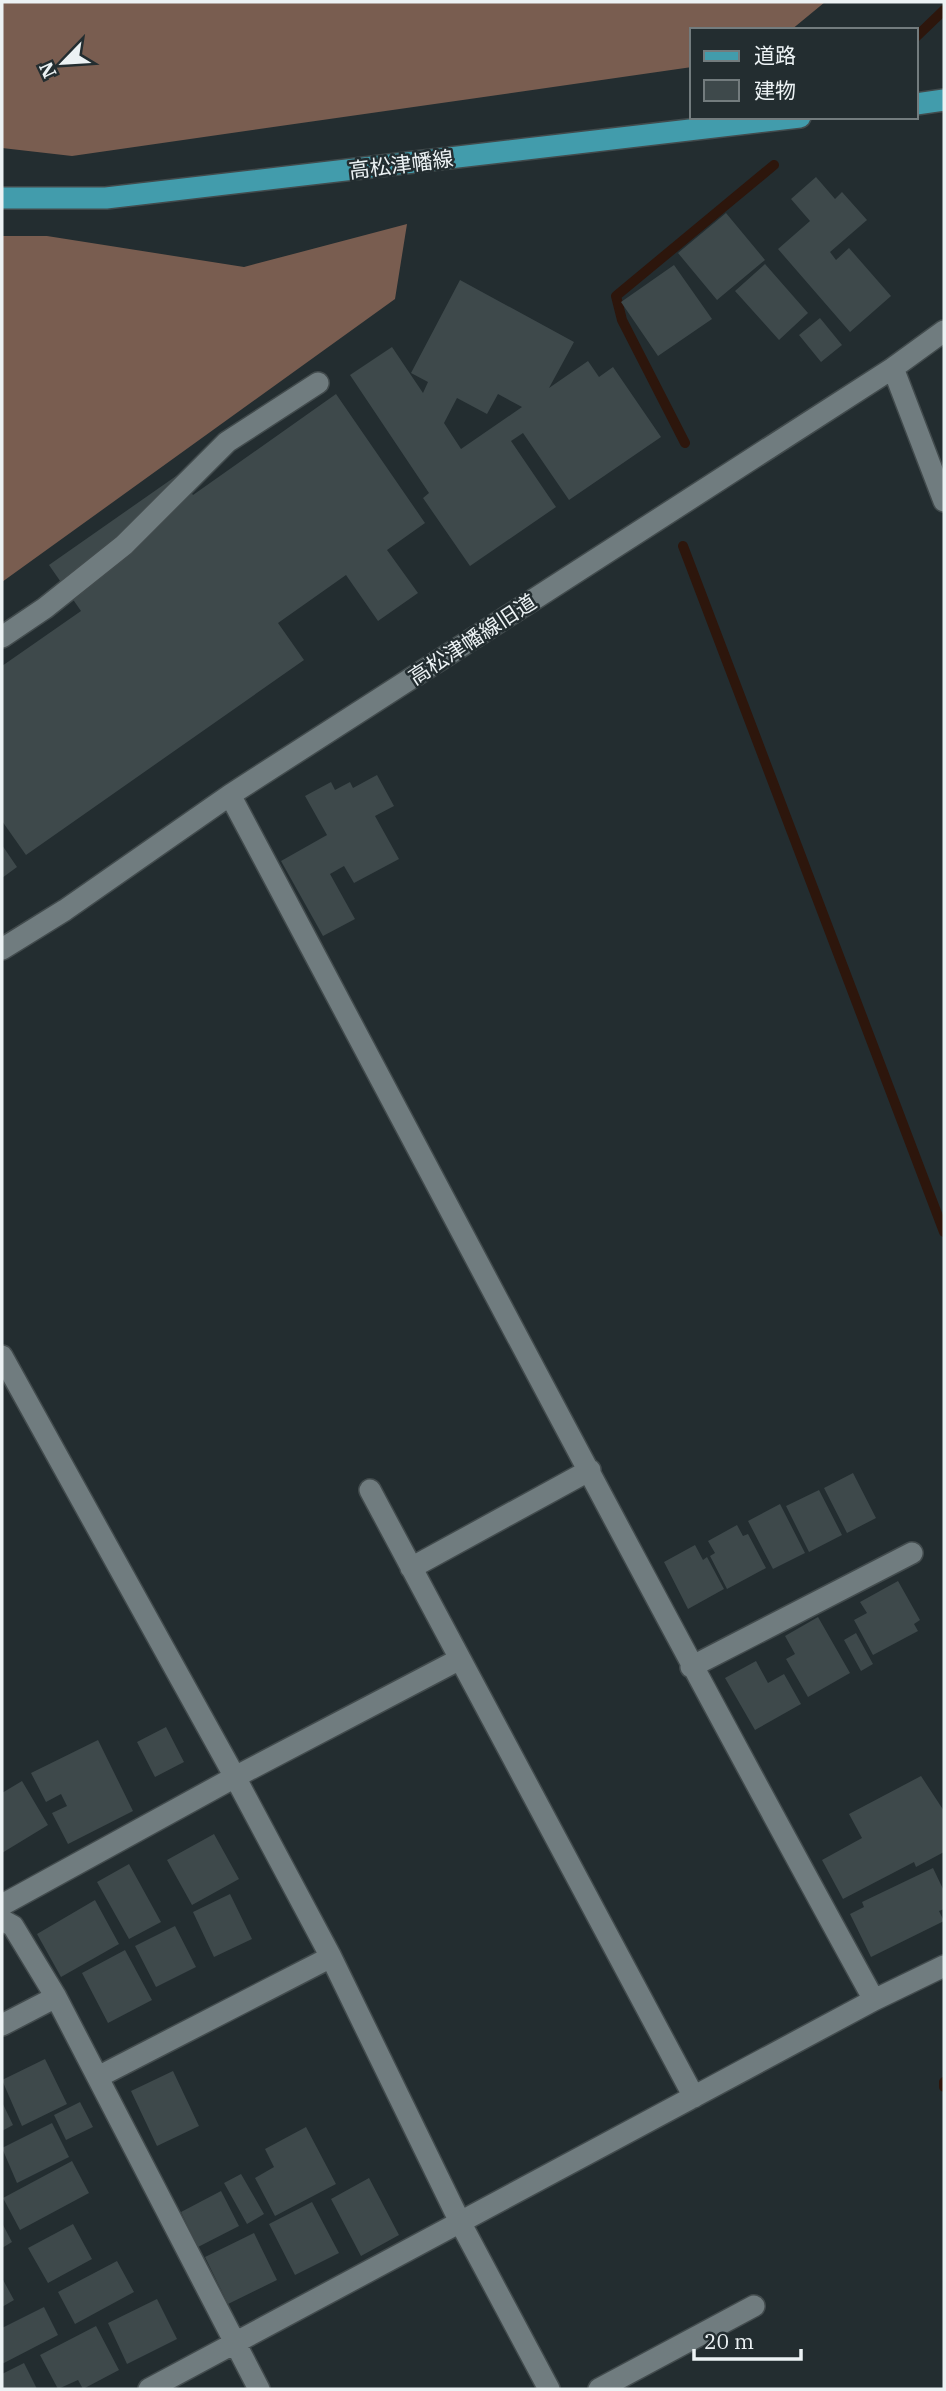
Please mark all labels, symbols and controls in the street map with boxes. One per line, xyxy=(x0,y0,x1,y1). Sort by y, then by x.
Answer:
north arrow xyxy=(28,28,98,98)
legend xyxy=(690,28,918,119)
text: 道路 xyxy=(754,41,796,69)
text: N xyxy=(34,58,62,82)
text: 建物 xyxy=(754,76,796,104)
street label: 高松津幡線 xyxy=(347,144,455,184)
street label: 高松津幡線旧道 xyxy=(403,587,541,691)
scale bar xyxy=(694,2318,801,2362)
text: 20 m xyxy=(704,2327,754,2355)

